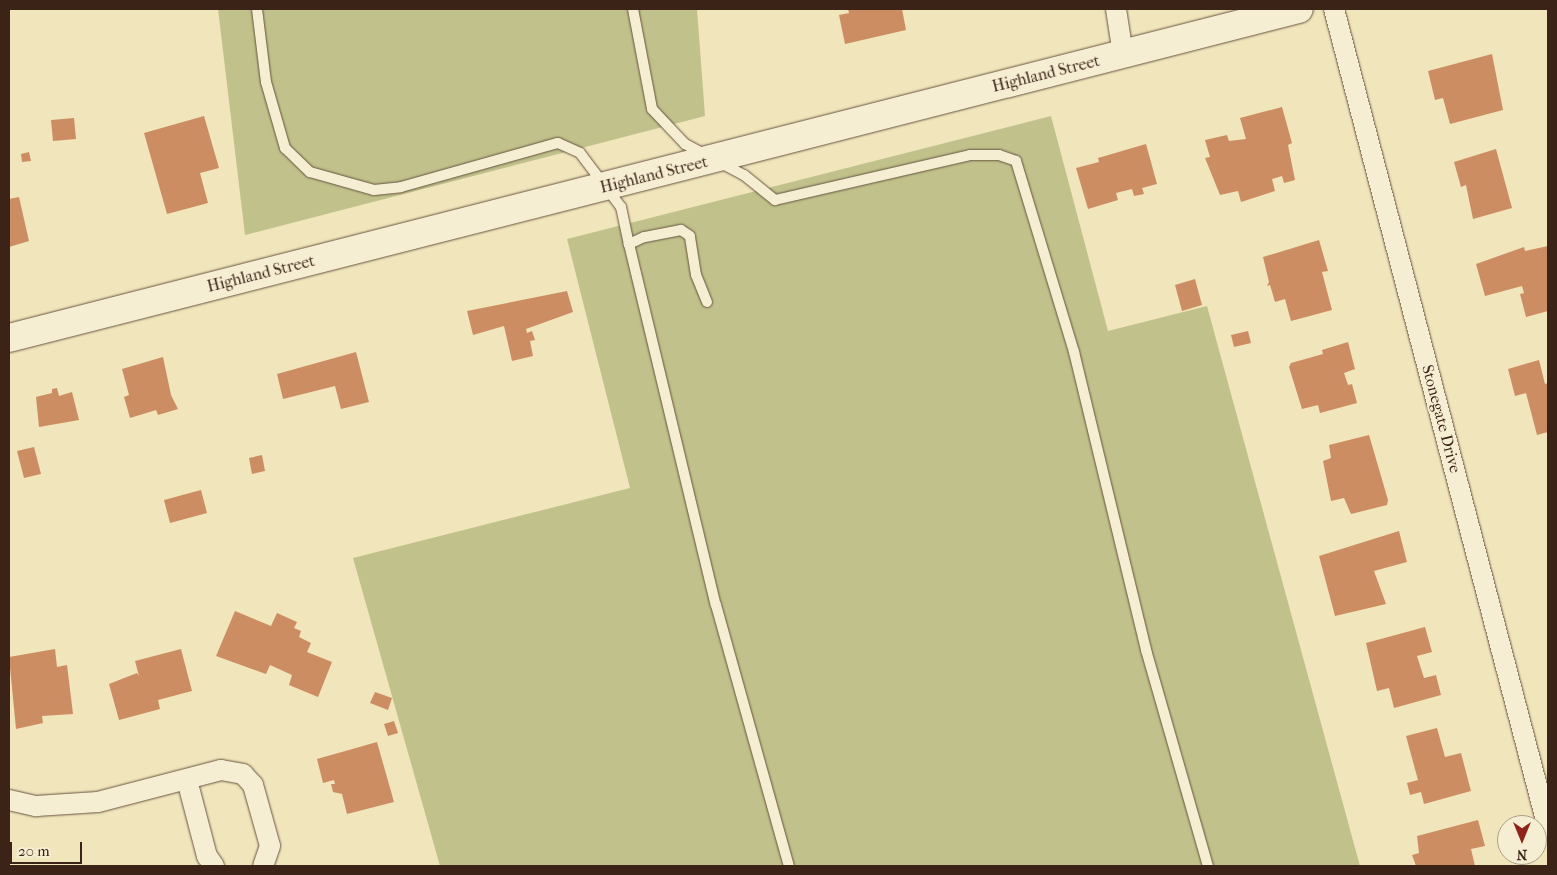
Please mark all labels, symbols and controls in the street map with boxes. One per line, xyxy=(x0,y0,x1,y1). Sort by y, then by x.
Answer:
street label: Highland Street xyxy=(990,51,1102,97)
street label: Highland Street xyxy=(598,152,710,198)
street label: Highland Street xyxy=(205,251,317,297)
street label: Stonegate Drive xyxy=(1417,363,1465,475)
north arrow xyxy=(1497,815,1547,865)
scale bar xyxy=(12,832,85,864)
text: 20 m xyxy=(18,842,50,860)
text: N xyxy=(1517,846,1527,863)

